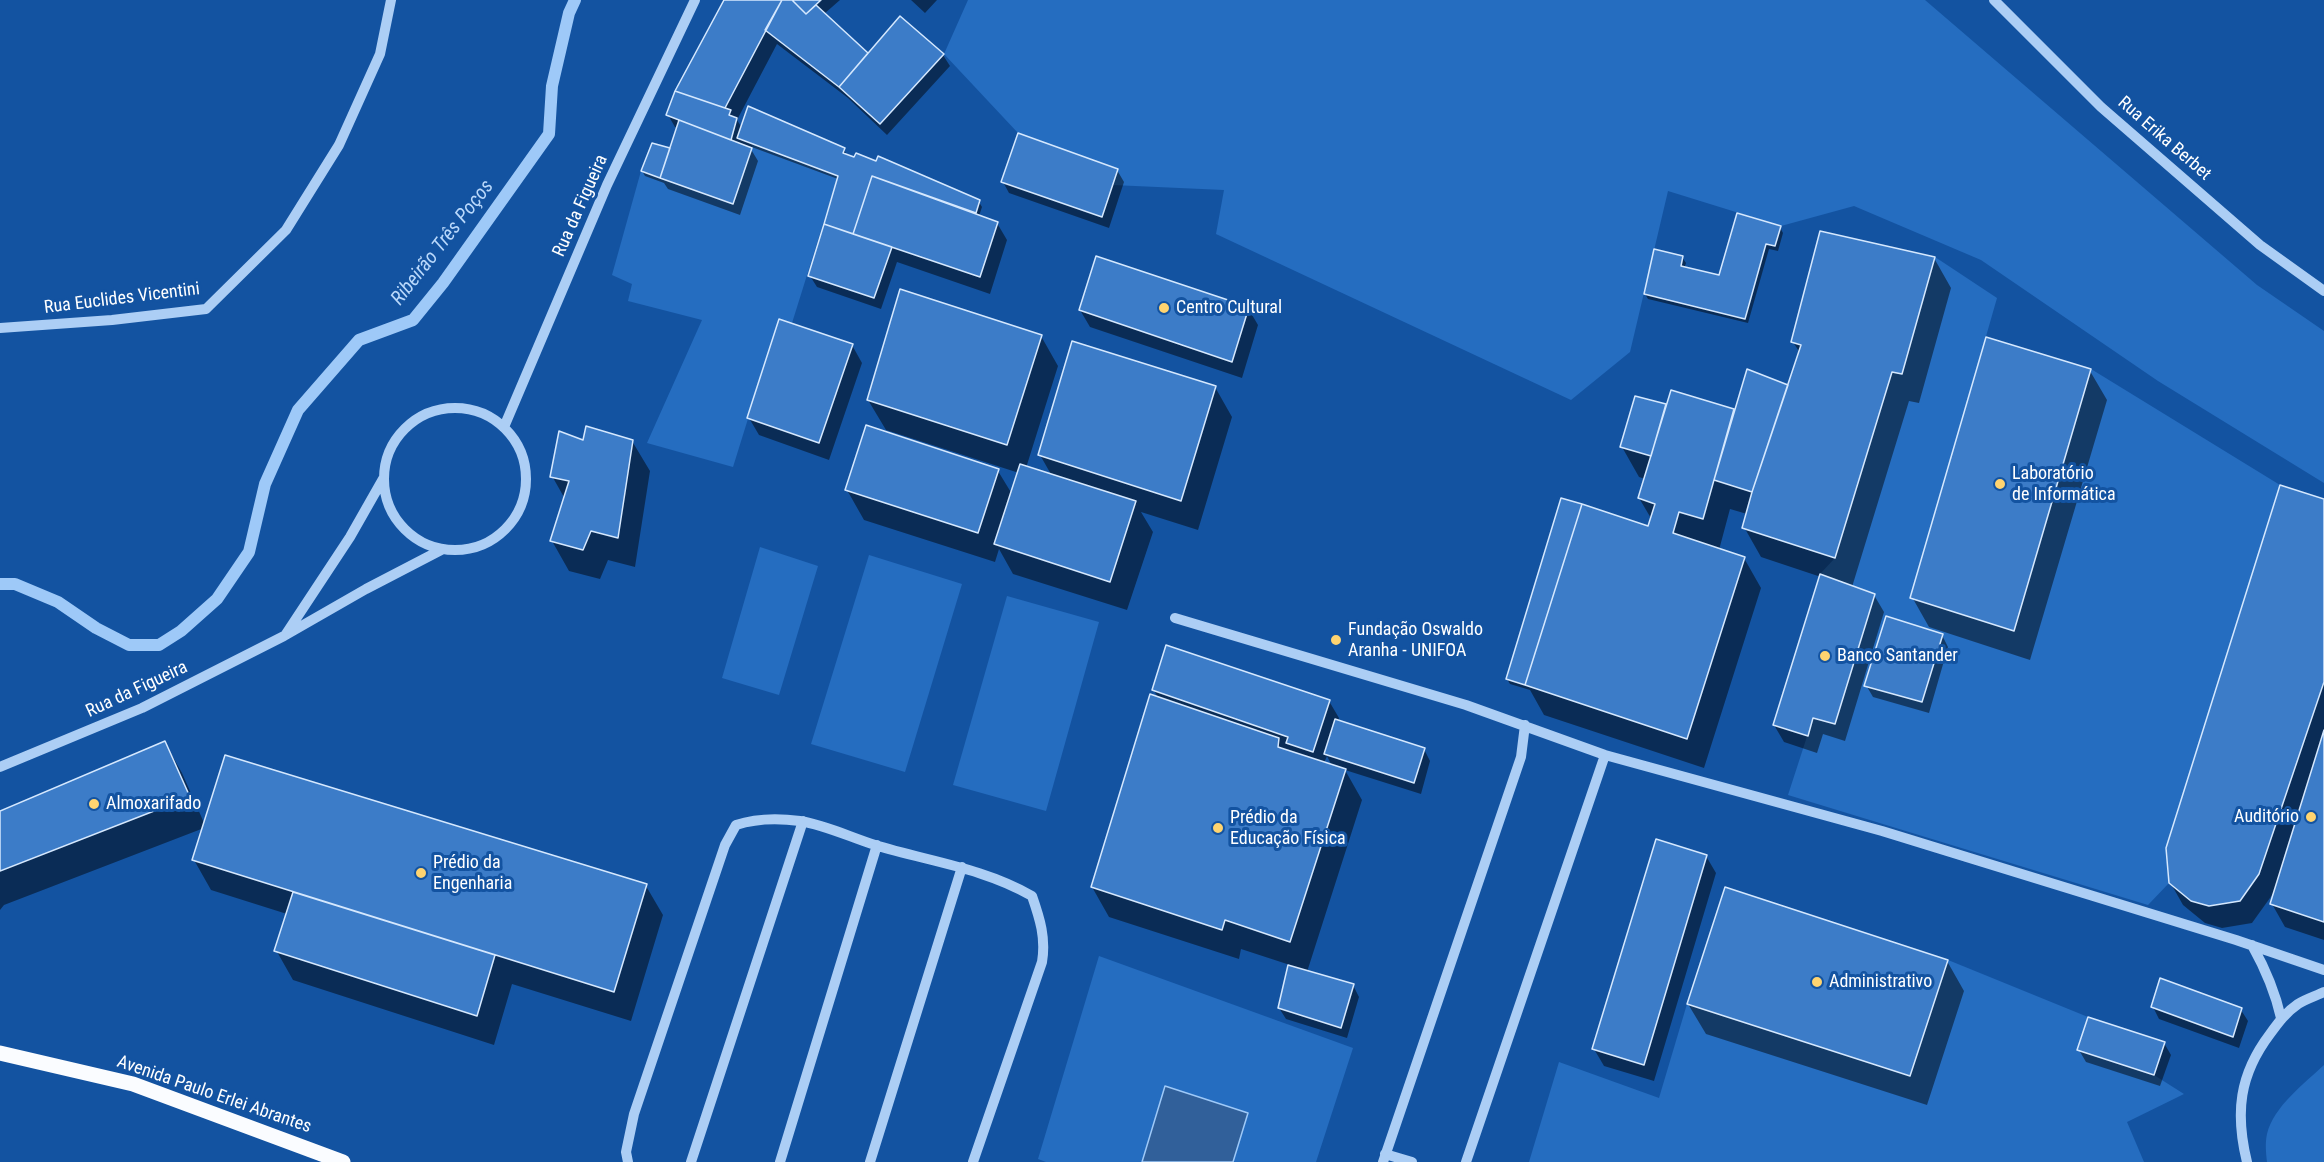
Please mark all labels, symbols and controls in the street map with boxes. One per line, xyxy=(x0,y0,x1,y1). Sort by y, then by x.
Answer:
street label: Rua Erika Berbet xyxy=(2113,93,2215,185)
street label: Rua da Figueira xyxy=(549,152,613,260)
water label: Ribeirão Três Poços xyxy=(387,176,499,310)
street label: Rua Euclides Vicentini xyxy=(43,279,201,319)
place label: Centro Cultural xyxy=(1176,297,1282,319)
marker: Centro Cultural xyxy=(1157,301,1171,315)
place label: Laboratório de Informática xyxy=(2012,463,2116,506)
marker: Laboratório de Informática xyxy=(1993,477,2007,491)
place label: Fundação Oswaldo Aranha - UNIFOA xyxy=(1348,619,1483,662)
marker: Fundação Oswaldo Aranha - UNIFOA xyxy=(1329,633,1343,647)
place label: Banco Santander xyxy=(1837,645,1958,667)
marker: Banco Santander xyxy=(1818,649,1832,663)
street label: Rua da Figueira xyxy=(83,657,191,723)
place label: Almoxarifado xyxy=(106,793,201,815)
marker: Almoxarifado xyxy=(87,797,101,811)
place label: Auditório xyxy=(2234,806,2299,828)
place label: Prédio da Educação Física xyxy=(1230,807,1346,850)
marker: Auditório xyxy=(2304,810,2318,824)
marker: Prédio da Educação Física xyxy=(1211,821,1225,835)
place label: Prédio da Engenharia xyxy=(433,852,512,894)
marker: Prédio da Engenharia xyxy=(414,866,428,880)
place label: Administrativo xyxy=(1829,971,1932,993)
marker: Administrativo xyxy=(1810,975,1824,989)
street label: Avenida Paulo Erlei Abrantes xyxy=(114,1052,314,1138)

